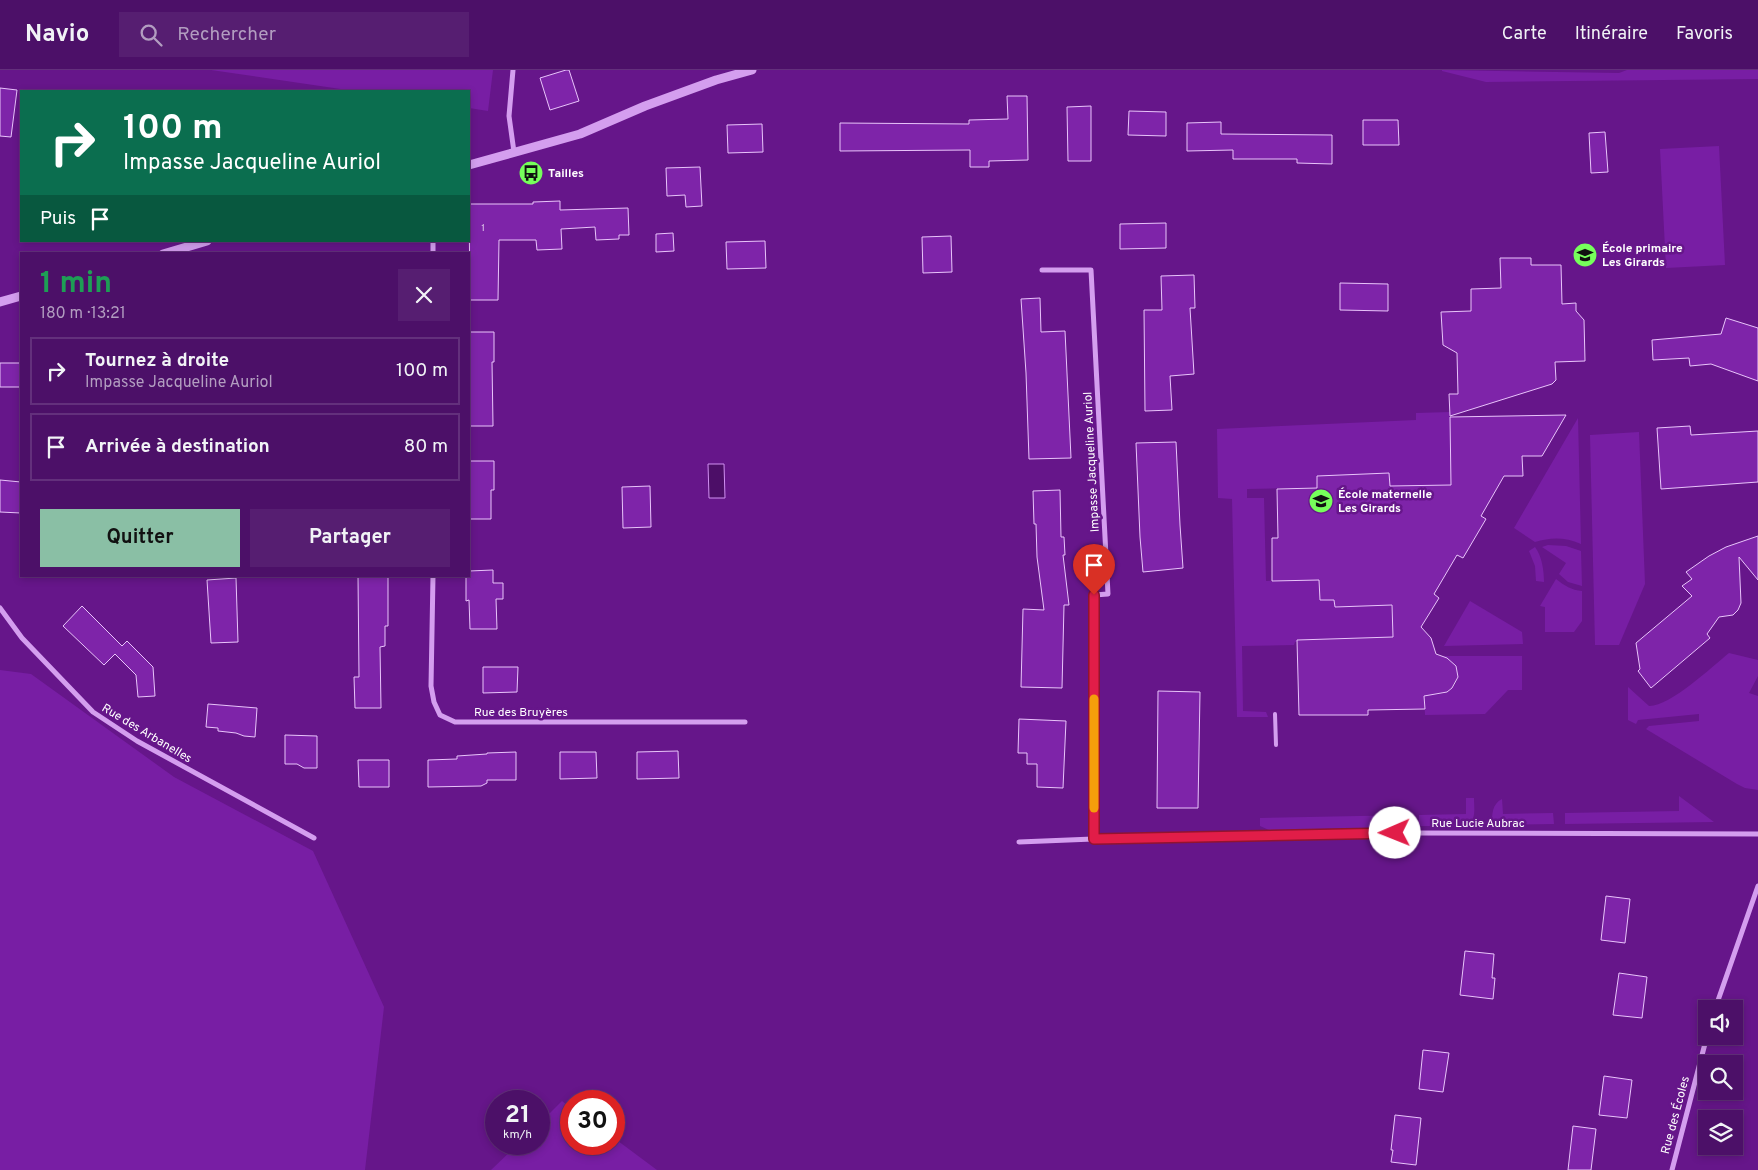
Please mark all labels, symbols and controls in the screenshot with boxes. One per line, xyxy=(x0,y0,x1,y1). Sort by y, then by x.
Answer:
search box xyxy=(119,12,469,57)
text: Navio xyxy=(25,20,89,50)
icon: search xyxy=(137,21,165,49)
text: Rechercher xyxy=(177,23,276,47)
text: Carte xyxy=(1502,23,1547,46)
text: Itinéraire xyxy=(1575,23,1648,46)
text: Favoris xyxy=(1676,23,1733,46)
text: 100 m xyxy=(123,107,223,151)
icon: right xyxy=(40,110,105,175)
text: Impasse Jacqueline Auriol xyxy=(123,150,381,177)
bus stop icon: Tailles xyxy=(518,160,544,186)
place label: Tailles xyxy=(548,166,584,182)
icon: arrive xyxy=(86,205,114,233)
text: Puis xyxy=(40,207,76,231)
house number: 1 xyxy=(481,222,485,235)
place label: École primaire Les Girards xyxy=(1602,241,1683,271)
school or university icon: École primaire Les Girards xyxy=(1572,242,1598,268)
text: 1 min xyxy=(40,266,112,303)
button: close xyxy=(398,269,450,321)
text: 180 m · 13:21 xyxy=(40,304,126,324)
text: Tournez à droite xyxy=(85,349,229,373)
icon: right xyxy=(42,357,70,385)
text: 100 m xyxy=(396,359,448,383)
text: Impasse Jacqueline Auriol xyxy=(85,373,273,393)
street label: Impasse Jacqueline Auriol xyxy=(1080,391,1104,533)
icon: arrive xyxy=(42,433,70,461)
text: Arrivée à destination xyxy=(85,435,270,459)
text: 80 m xyxy=(404,435,448,459)
place label: École maternelle Les Girards xyxy=(1338,487,1433,517)
school or university icon: École maternelle Les Girards xyxy=(1308,488,1334,514)
button: Quitter xyxy=(40,509,240,567)
button: Partager xyxy=(250,509,450,567)
pin xyxy=(1073,544,1115,595)
icon: arrive xyxy=(1080,551,1108,579)
street label: Rue des Arbanelles xyxy=(98,701,195,767)
street label: Rue des Bruyères xyxy=(474,705,568,721)
position arrow xyxy=(1368,806,1420,858)
street label: Rue Lucie Aubrac xyxy=(1431,816,1525,832)
map controls xyxy=(1698,1000,1743,1155)
button: sound xyxy=(1698,1000,1743,1045)
button: search xyxy=(1698,1055,1743,1100)
street label: Rue des Écoles xyxy=(1658,1075,1694,1156)
speed limit sign: 30 xyxy=(560,1090,625,1155)
text: 21 xyxy=(505,1100,530,1132)
button: layers xyxy=(1698,1110,1743,1155)
text: km/h xyxy=(503,1127,532,1143)

